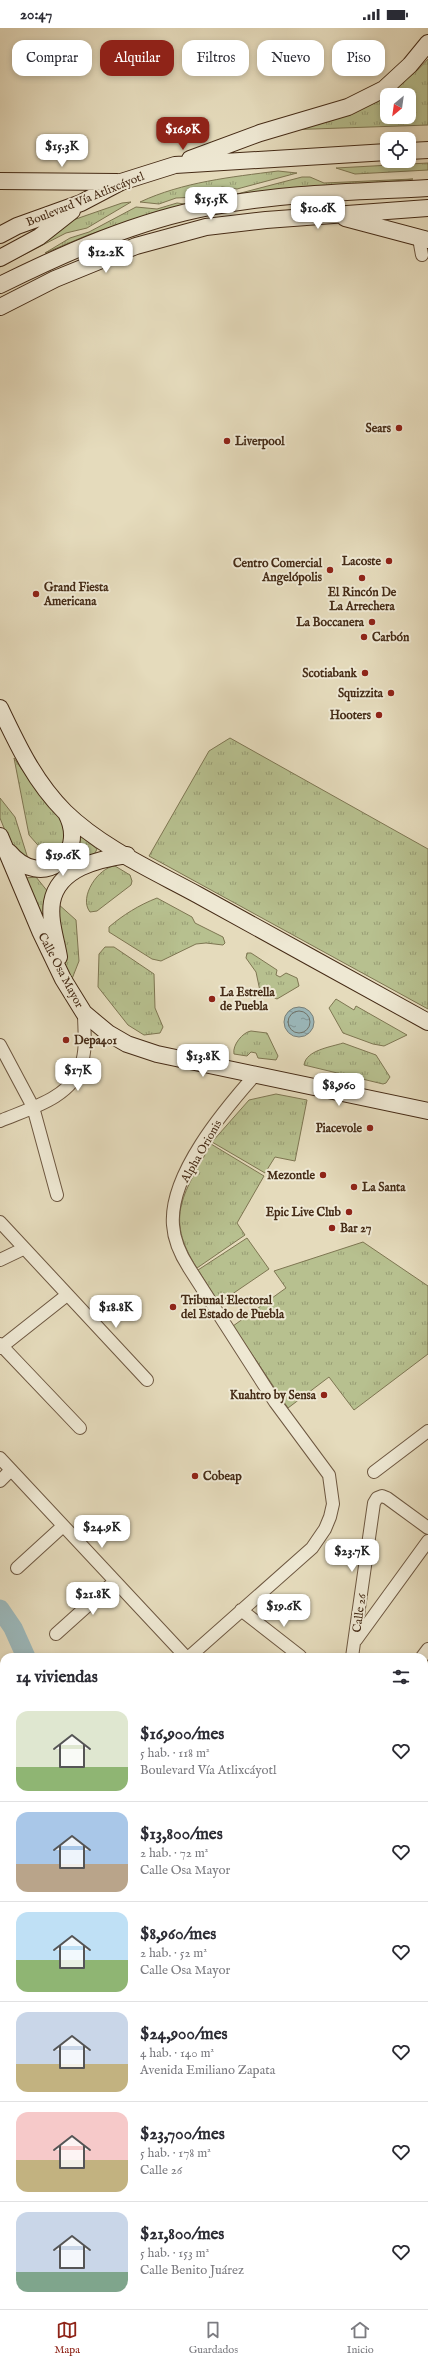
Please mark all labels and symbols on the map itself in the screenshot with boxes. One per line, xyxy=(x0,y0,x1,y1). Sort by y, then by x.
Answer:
north arrow xyxy=(380,88,416,124)
pin: $16.9K xyxy=(150,117,216,151)
pin: $15.3K xyxy=(29,134,95,168)
street label: Boulevard Vía Atlixcáyotl xyxy=(24,169,147,230)
pin: $15.5K xyxy=(178,187,244,221)
pin: $10.6K xyxy=(285,196,351,230)
pin: $12.2K xyxy=(73,240,139,274)
place label: Sears xyxy=(366,421,392,436)
marker: Sears xyxy=(394,423,404,433)
place label: Liverpool xyxy=(234,434,285,450)
marker: Liverpool xyxy=(222,436,232,446)
place label: Lacoste xyxy=(341,554,381,569)
place label: Centro Comercial Angelópolis xyxy=(233,556,323,586)
marker: Lacoste xyxy=(384,556,394,566)
marker: Centro Comercial Angelópolis xyxy=(325,565,335,575)
marker: El Rincón De La Arrechera xyxy=(357,573,367,583)
place label: Grand Fiesta Americana xyxy=(43,580,109,609)
place label: El Rincón De La Arrechera xyxy=(328,585,397,614)
marker: Grand Fiesta Americana xyxy=(31,589,41,599)
place label: La Boccanera xyxy=(295,615,365,630)
marker: La Boccanera xyxy=(367,617,377,627)
place label: Carbón xyxy=(372,630,410,645)
marker: Carbón xyxy=(359,632,369,642)
place label: Scotiabank xyxy=(302,666,358,681)
marker: Scotiabank xyxy=(360,668,370,678)
place label: Squizzita xyxy=(338,686,384,702)
marker: Squizzita xyxy=(386,688,396,698)
place label: Hooters xyxy=(330,708,372,723)
marker: Hooters xyxy=(374,710,384,720)
pin: $19.6K xyxy=(30,843,96,877)
street label: Calle Osa Mayor xyxy=(34,930,87,1011)
place label: La Estrella de Puebla xyxy=(219,985,275,1014)
marker: La Estrella de Puebla xyxy=(207,994,217,1004)
place label: Depa401 xyxy=(74,1033,118,1049)
marker: Depa401 xyxy=(61,1035,71,1045)
pin: $13.8K xyxy=(170,1044,236,1078)
pin: $17K xyxy=(54,1058,102,1092)
pin: $8,960 xyxy=(306,1073,372,1107)
street label: Alpha Orionis xyxy=(177,1117,226,1187)
place label: Piacevole xyxy=(316,1121,362,1136)
marker: Piacevole xyxy=(365,1123,375,1133)
place label: Mezontle xyxy=(267,1168,315,1183)
marker: Mezontle xyxy=(318,1170,328,1180)
place label: La Santa xyxy=(361,1180,406,1195)
marker: La Santa xyxy=(349,1182,359,1192)
place label: Epic Live Club xyxy=(266,1205,342,1221)
marker: Epic Live Club xyxy=(344,1207,354,1217)
place label: Bar 27 xyxy=(340,1221,372,1236)
marker: Bar 27 xyxy=(327,1223,337,1233)
place label: Tribunal Electoral del Estado de Puebla xyxy=(180,1293,285,1322)
pin: $18.8K xyxy=(83,1295,149,1329)
marker: Tribunal Electoral del Estado de Puebla xyxy=(168,1302,178,1312)
place label: Kuahtro by Sensa xyxy=(230,1388,317,1404)
marker: Kuahtro by Sensa xyxy=(319,1390,329,1400)
place label: Cobeap xyxy=(203,1469,242,1485)
marker: Cobeap xyxy=(190,1471,200,1481)
pin: $24.9K xyxy=(69,1515,135,1549)
pin: $23.7K xyxy=(319,1539,385,1573)
pin: $21.8K xyxy=(60,1582,126,1616)
street label: Calle 26 xyxy=(349,1592,370,1633)
pin: $19.6K xyxy=(251,1594,317,1628)

